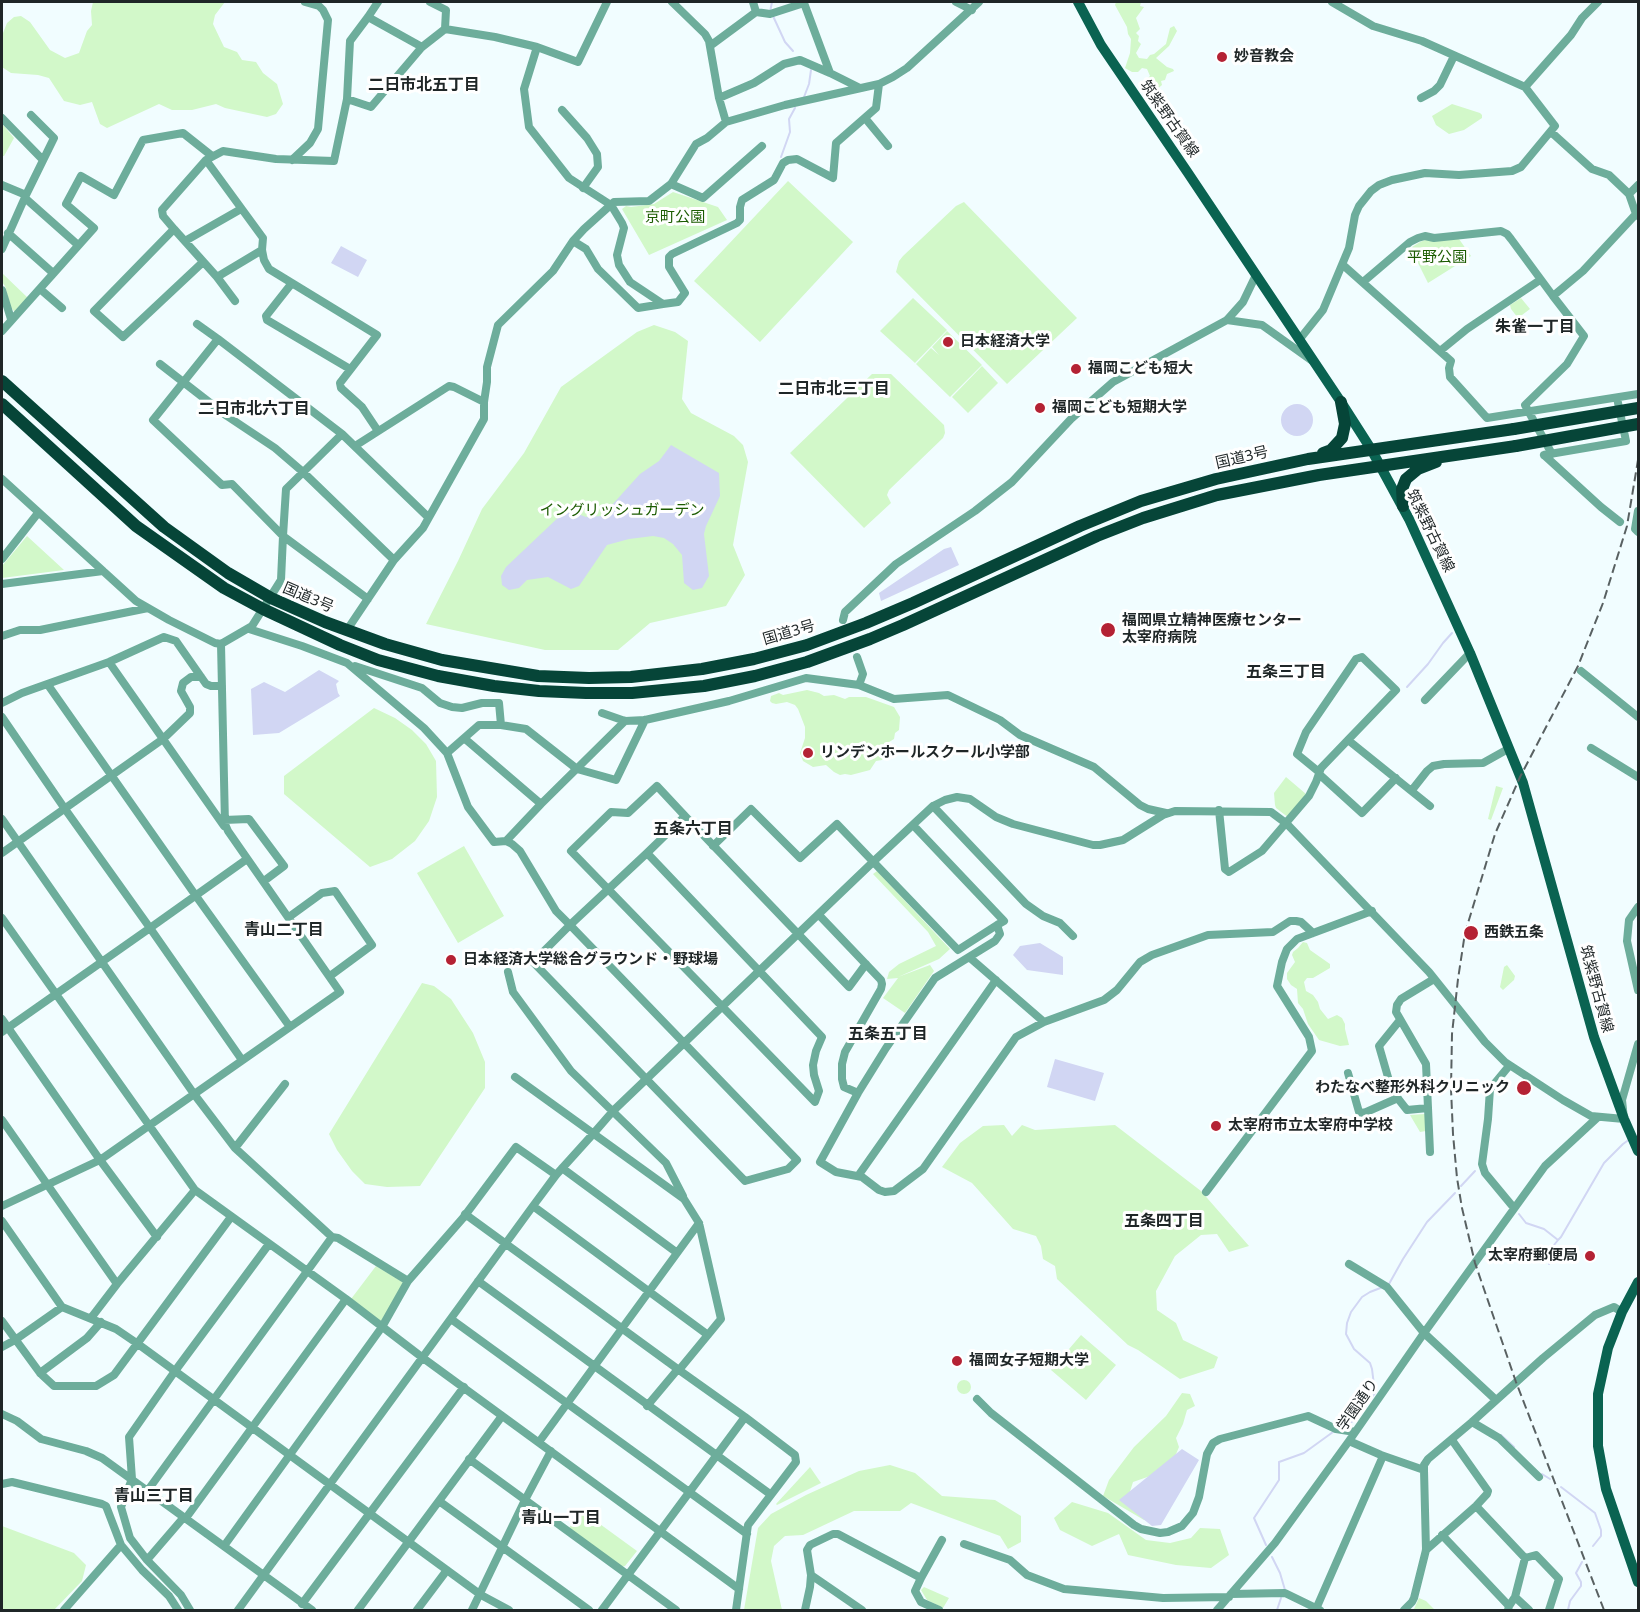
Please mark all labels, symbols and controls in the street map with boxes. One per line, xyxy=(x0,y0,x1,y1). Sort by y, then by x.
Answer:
place label: 妙音教会 xyxy=(1234,48,1294,66)
marker: 妙音教会 xyxy=(1215,50,1229,64)
district label: 二日市北五丁目 xyxy=(368,75,480,95)
street label: 筑紫野古賀線 xyxy=(1136,77,1202,161)
park label: 京町公園 xyxy=(645,209,705,227)
park label: 平野公園 xyxy=(1407,249,1467,267)
district label: 朱雀一丁目 xyxy=(1495,317,1575,337)
place label: 日本経済大学 xyxy=(960,333,1050,351)
marker: 日本経済大学 xyxy=(941,335,955,349)
place label: 福岡こども短大 xyxy=(1088,360,1193,378)
marker: 福岡こども短大 xyxy=(1069,362,1083,376)
district label: 二日市北三丁目 xyxy=(778,379,890,399)
district label: 二日市北六丁目 xyxy=(198,399,310,419)
place label: 福岡こども短期大学 xyxy=(1052,399,1187,417)
marker: 福岡こども短期大学 xyxy=(1033,401,1047,415)
street label: 国道3号 xyxy=(1214,443,1270,473)
street label: 筑紫野古賀線 xyxy=(1402,487,1458,575)
park label: イングリッシュガーデン xyxy=(540,502,704,520)
street label: 国道3号 xyxy=(280,579,336,617)
place label: 福岡県立精神医療センター 太宰府病院 xyxy=(1122,612,1302,647)
street label: 国道3号 xyxy=(761,617,817,649)
marker: 福岡県立精神医療センター 太宰府病院 xyxy=(1099,621,1117,639)
district label: 五条三丁目 xyxy=(1246,662,1326,682)
place label: リンデンホールスクール小学部 xyxy=(820,744,1030,762)
marker: リンデンホールスクール小学部 xyxy=(801,746,815,760)
district label: 五条六丁目 xyxy=(653,819,733,839)
district label: 青山二丁目 xyxy=(244,920,324,940)
marker: 西鉄五条 xyxy=(1462,924,1480,942)
place label: 西鉄五条 xyxy=(1484,924,1544,942)
street label: 筑紫野古賀線 xyxy=(1576,943,1616,1035)
place label: 日本経済大学総合グラウンド・野球場 xyxy=(463,951,718,969)
marker: 日本経済大学総合グラウンド・野球場 xyxy=(444,953,458,967)
district label: 五条五丁目 xyxy=(848,1024,928,1044)
place label: わたなべ整形外科クリニック xyxy=(1315,1079,1510,1097)
marker: わたなべ整形外科クリニック xyxy=(1515,1079,1533,1097)
place label: 太宰府市立太宰府中学校 xyxy=(1228,1117,1393,1135)
marker: 太宰府市立太宰府中学校 xyxy=(1209,1119,1223,1133)
district label: 五条四丁目 xyxy=(1124,1211,1204,1231)
place label: 太宰府郵便局 xyxy=(1488,1247,1578,1265)
marker: 太宰府郵便局 xyxy=(1583,1249,1597,1263)
place label: 福岡女子短期大学 xyxy=(969,1352,1089,1370)
marker: 福岡女子短期大学 xyxy=(950,1354,964,1368)
street label: 学園通り xyxy=(1333,1375,1383,1435)
district label: 青山三丁目 xyxy=(114,1486,194,1506)
district label: 青山一丁目 xyxy=(521,1508,601,1528)

